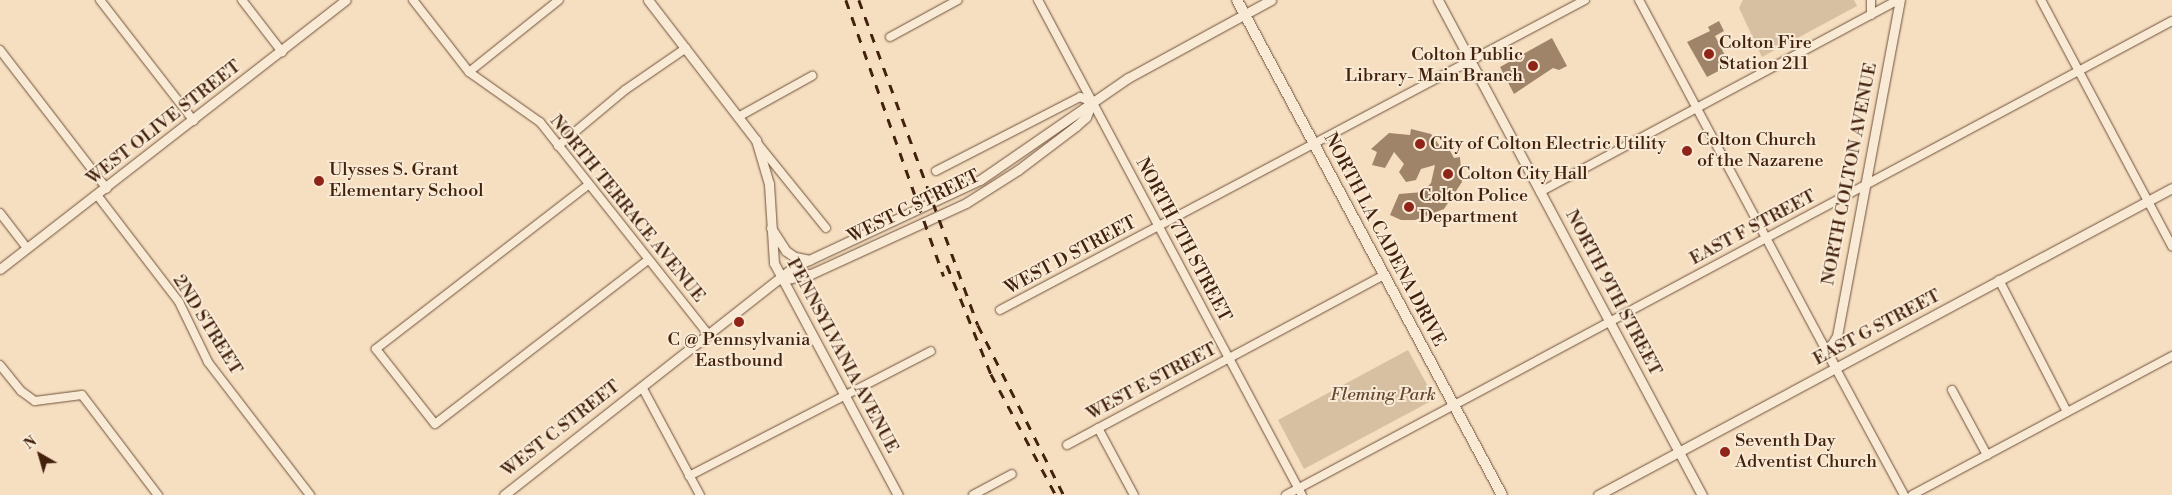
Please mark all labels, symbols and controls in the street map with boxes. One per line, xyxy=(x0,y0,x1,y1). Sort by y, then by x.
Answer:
place label: Colton Fire Station 211 xyxy=(1719,33,1812,76)
place label: Colton Public Library- Main Branch xyxy=(1345,45,1523,88)
marker: Colton Fire Station 211 xyxy=(1703,48,1715,60)
street label: WEST OLIVE STREET xyxy=(83,56,245,190)
marker: Colton Public Library- Main Branch xyxy=(1527,60,1539,72)
street label: NORTH COLTON AVENUE xyxy=(1818,61,1882,287)
street label: NORTH TERRACE AVENUE xyxy=(545,111,709,307)
street label: NORTH LA CADENA DRIVE xyxy=(1318,130,1450,350)
place label: Colton Church of the Nazarene xyxy=(1697,130,1824,172)
place label: City of Colton Electric Utility xyxy=(1430,133,1666,155)
marker: City of Colton Electric Utility xyxy=(1414,138,1426,150)
marker: Colton Church of the Nazarene xyxy=(1681,145,1693,157)
street label: NORTH 7TH STREET xyxy=(1131,154,1235,326)
place label: Ulysses S. Grant Elementary School xyxy=(329,160,484,202)
place label: Colton City Hall xyxy=(1458,163,1588,185)
street label: WEST C STREET xyxy=(845,166,983,248)
marker: Colton City Hall xyxy=(1442,168,1454,180)
marker: Ulysses S. Grant Elementary School xyxy=(313,175,325,187)
place label: Colton Police Department xyxy=(1419,186,1528,228)
street label: EAST F STREET xyxy=(1686,186,1820,270)
marker: Colton Police Department xyxy=(1403,201,1415,213)
street label: NORTH 9TH STREET xyxy=(1560,206,1666,380)
street label: WEST D STREET xyxy=(1002,212,1140,300)
street label: PENNSYLVANIA AVENUE xyxy=(781,255,903,457)
street label: 2ND STREET xyxy=(168,271,246,379)
street label: EAST G STREET xyxy=(1810,285,1944,371)
marker: C @ Pennsylvania Eastbound xyxy=(733,316,745,328)
place label: C @ Pennsylvania Eastbound xyxy=(668,330,810,372)
street label: WEST E STREET xyxy=(1083,339,1221,425)
street label: WEST C STREET xyxy=(498,376,624,482)
park label: Fleming Park xyxy=(1330,384,1436,406)
north arrow xyxy=(15,430,65,480)
place label: Seventh Day Adventist Church xyxy=(1735,431,1877,474)
text: N xyxy=(21,433,41,454)
marker: Seventh Day Adventist Church xyxy=(1719,446,1731,458)

